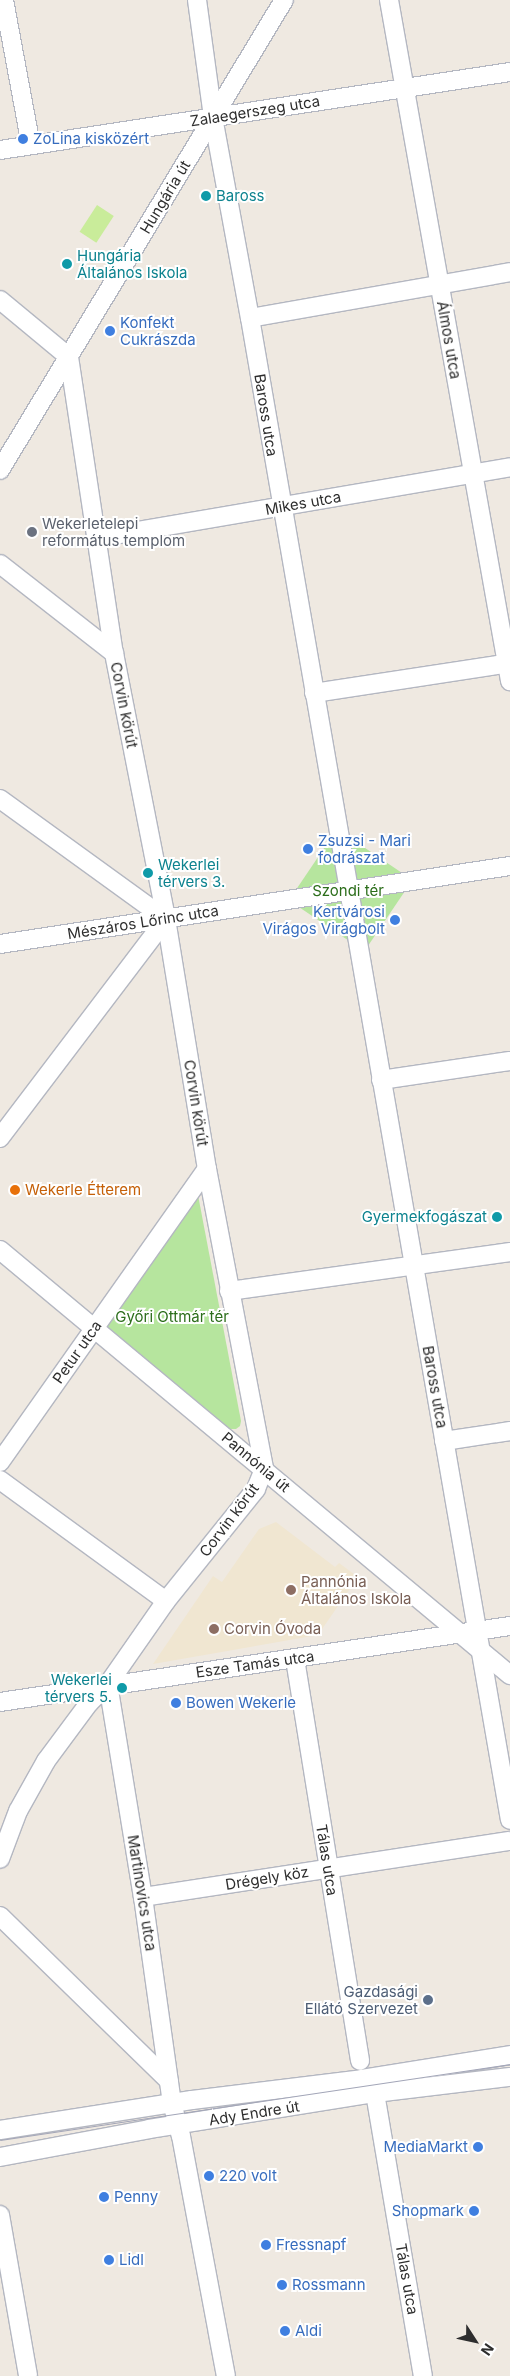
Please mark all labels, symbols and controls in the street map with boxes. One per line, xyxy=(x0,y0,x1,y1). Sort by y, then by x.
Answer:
street label: Zalaegerszeg utca xyxy=(189,92,321,130)
place label: ZoLina kisközért xyxy=(33,130,149,148)
marker: ZoLina kisközért xyxy=(17,133,29,145)
street label: Hungária út xyxy=(136,157,194,237)
place label: Baross xyxy=(216,187,264,205)
marker: Baross xyxy=(200,190,212,202)
place label: Hungária Általános Iskola xyxy=(77,246,188,281)
marker: Hungária Általános Iskola xyxy=(61,258,73,270)
street label: Álmos utca xyxy=(433,300,465,380)
place label: Konfekt Cukrászda xyxy=(120,313,196,348)
marker: Konfekt Cukrászda xyxy=(104,325,116,337)
street label: Baross utca xyxy=(251,372,281,458)
street label: Mikes utca xyxy=(264,487,342,519)
place label: Wekerletelepi református templom xyxy=(42,514,185,549)
marker: Wekerletelepi református templom xyxy=(26,526,38,538)
street label: Corvin körút xyxy=(107,660,141,750)
place label: Zsuzsi - Mari fodrászat xyxy=(318,831,411,866)
marker: Zsuzsi - Mari fodrászat xyxy=(302,843,314,855)
place label: Wekerlei térvers 3. xyxy=(158,855,225,890)
marker: Wekerlei térvers 3. xyxy=(142,867,154,879)
park label: Szondi tér xyxy=(312,882,384,900)
street label: Mészáros Lőrinc utca xyxy=(66,901,220,943)
place label: Kertvárosi Virágos Virágbolt xyxy=(262,902,385,937)
marker: Kertvárosi Virágos Virágbolt xyxy=(389,914,401,926)
street label: Corvin körút xyxy=(180,1058,212,1148)
place label: Wekerle Étterem xyxy=(25,1181,141,1199)
marker: Wekerle Étterem xyxy=(9,1184,21,1196)
place label: Gyermekfogászat xyxy=(362,1208,487,1226)
marker: Gyermekfogászat xyxy=(491,1211,503,1223)
park label: Győri Ottmár tér xyxy=(115,1308,229,1326)
street label: Petur utca xyxy=(49,1317,105,1387)
street label: Baross utca xyxy=(419,1344,451,1430)
street label: Pannónia út xyxy=(218,1428,294,1496)
street label: Corvin körút xyxy=(196,1480,262,1560)
place label: Pannónia Általános Iskola xyxy=(301,1572,412,1607)
marker: Pannónia Általános Iskola xyxy=(285,1584,297,1596)
place label: Corvin Óvoda xyxy=(224,1620,321,1638)
marker: Corvin Óvoda xyxy=(208,1623,220,1635)
street label: Esze Tamás utca xyxy=(195,1647,315,1681)
place label: Wekerlei térvers 5. xyxy=(45,1670,112,1705)
marker: Wekerlei térvers 5. xyxy=(116,1682,128,1694)
place label: Bowen Wekerle xyxy=(186,1694,296,1712)
marker: Bowen Wekerle xyxy=(170,1697,182,1709)
street label: Tálas utca xyxy=(312,1823,342,1897)
street label: Martinovics utca xyxy=(124,1834,160,1952)
street label: Drégely köz xyxy=(224,1863,310,1893)
place label: Gazdasági Ellátó Szervezet xyxy=(305,1982,418,2017)
marker: Gazdasági Ellátó Szervezet xyxy=(422,1994,434,2006)
street label: Ady Endre út xyxy=(207,2097,301,2129)
place label: MediaMarkt xyxy=(383,2138,468,2156)
marker: MediaMarkt xyxy=(472,2141,484,2153)
place label: 220 volt xyxy=(219,2167,277,2185)
marker: 220 volt xyxy=(203,2170,215,2182)
place label: Penny xyxy=(114,2188,158,2206)
marker: Penny xyxy=(98,2191,110,2203)
place label: Shopmark xyxy=(392,2202,464,2220)
marker: Shopmark xyxy=(468,2205,480,2217)
place label: Fressnapf xyxy=(276,2236,346,2254)
marker: Fressnapf xyxy=(260,2239,272,2251)
street label: Tálas utca xyxy=(392,2242,422,2316)
place label: Lidl xyxy=(119,2251,144,2269)
marker: Lidl xyxy=(103,2254,115,2266)
place label: Rossmann xyxy=(292,2276,366,2294)
marker: Rossmann xyxy=(276,2279,288,2291)
north arrow xyxy=(450,2316,500,2366)
place label: Aldi xyxy=(295,2322,322,2340)
marker: Aldi xyxy=(279,2325,291,2337)
text: N xyxy=(478,2341,498,2359)

